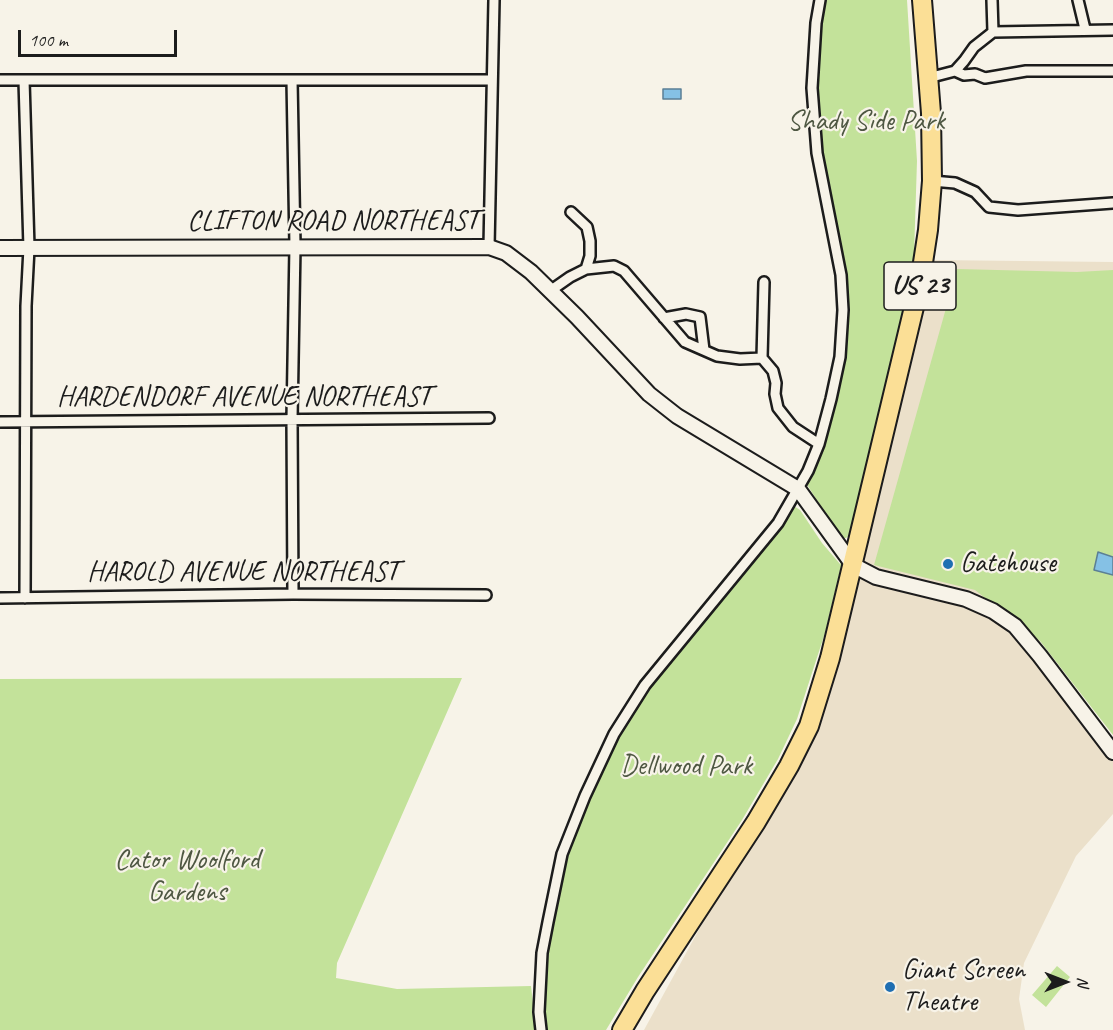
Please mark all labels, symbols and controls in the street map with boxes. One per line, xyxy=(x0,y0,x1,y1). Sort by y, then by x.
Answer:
scale bar xyxy=(21,18,180,56)
text: 100 m xyxy=(29,29,68,51)
park label: Shady Side Park xyxy=(787,105,945,139)
street label: CLIFTON ROAD NORTHEAST xyxy=(187,205,479,239)
road number: US 23 xyxy=(884,262,956,310)
street label: HARDENDORF AVENUE NORTHEAST xyxy=(57,381,431,415)
place label: Gatehouse xyxy=(960,547,1056,581)
street label: HAROLD AVENUE NORTHEAST xyxy=(87,556,399,590)
marker: Gatehouse xyxy=(941,557,955,571)
park label: Dellwood Park xyxy=(620,750,752,784)
park label: Cator Woolford Gardens xyxy=(114,844,260,910)
north arrow xyxy=(1035,952,1095,1012)
place label: Giant Screen Theatre xyxy=(902,954,1025,1020)
text: N xyxy=(1073,977,1093,987)
marker: Giant Screen Theatre xyxy=(883,980,897,994)

